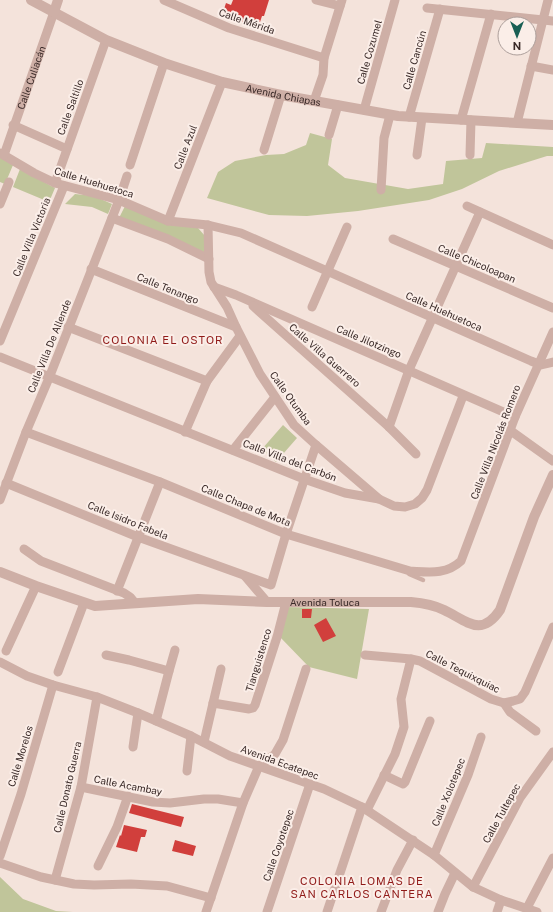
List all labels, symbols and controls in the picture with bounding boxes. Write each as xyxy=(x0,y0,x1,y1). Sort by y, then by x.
street label: Calle Mérida xyxy=(217,6,277,36)
north arrow xyxy=(497,16,537,56)
street label: Calle Cozumel xyxy=(354,18,384,86)
street label: Calle Cancún xyxy=(400,29,428,91)
text: N xyxy=(513,40,521,52)
street label: Calle Culiacán xyxy=(14,44,48,111)
street label: Calle Saltillo xyxy=(54,77,86,137)
street label: Avenida Chiapas xyxy=(244,81,322,108)
street label: Calle Azul xyxy=(171,123,199,171)
street label: Calle Huehuetoca xyxy=(53,164,135,200)
street label: Calle Villa Victoria xyxy=(10,196,52,278)
street label: Calle Chicoloapan xyxy=(436,241,518,285)
street label: Calle Tenango xyxy=(135,270,201,306)
street label: Calle Huehuetoca xyxy=(404,289,484,333)
street label: Calle Villa De Allende xyxy=(25,297,73,394)
street label: Calle Villa Guerrero xyxy=(287,321,363,389)
street label: Calle Jilotzingo xyxy=(335,322,404,360)
district label: COLONIA EL OSTOR xyxy=(103,334,223,346)
street label: Calle Otumba xyxy=(268,369,314,427)
street label: Calle Villa Nicolás Romero xyxy=(468,383,523,501)
street label: Calle Villa del Carbón xyxy=(241,437,339,484)
street label: Calle Chapa de Mota xyxy=(199,482,293,528)
street label: Calle Isidro Fabela xyxy=(86,498,170,542)
street label: Avenida Toluca xyxy=(290,596,360,608)
street label: Tianguistenco xyxy=(243,627,273,693)
street label: Calle Tequixquiac xyxy=(424,647,502,695)
street label: Calle Morelos xyxy=(5,724,35,788)
street label: Calle Donato Guerra xyxy=(51,740,83,834)
street label: Avenida Ecatepec xyxy=(239,742,321,782)
street label: Calle Xolotepec xyxy=(429,756,467,828)
street label: Calle Acambay xyxy=(93,773,164,798)
street label: Calle Tultepec xyxy=(480,781,522,845)
street label: Calle Coyotepec xyxy=(260,807,296,883)
district label: COLONIA LOMAS DE SAN CARLOS CANTERA xyxy=(290,875,434,900)

